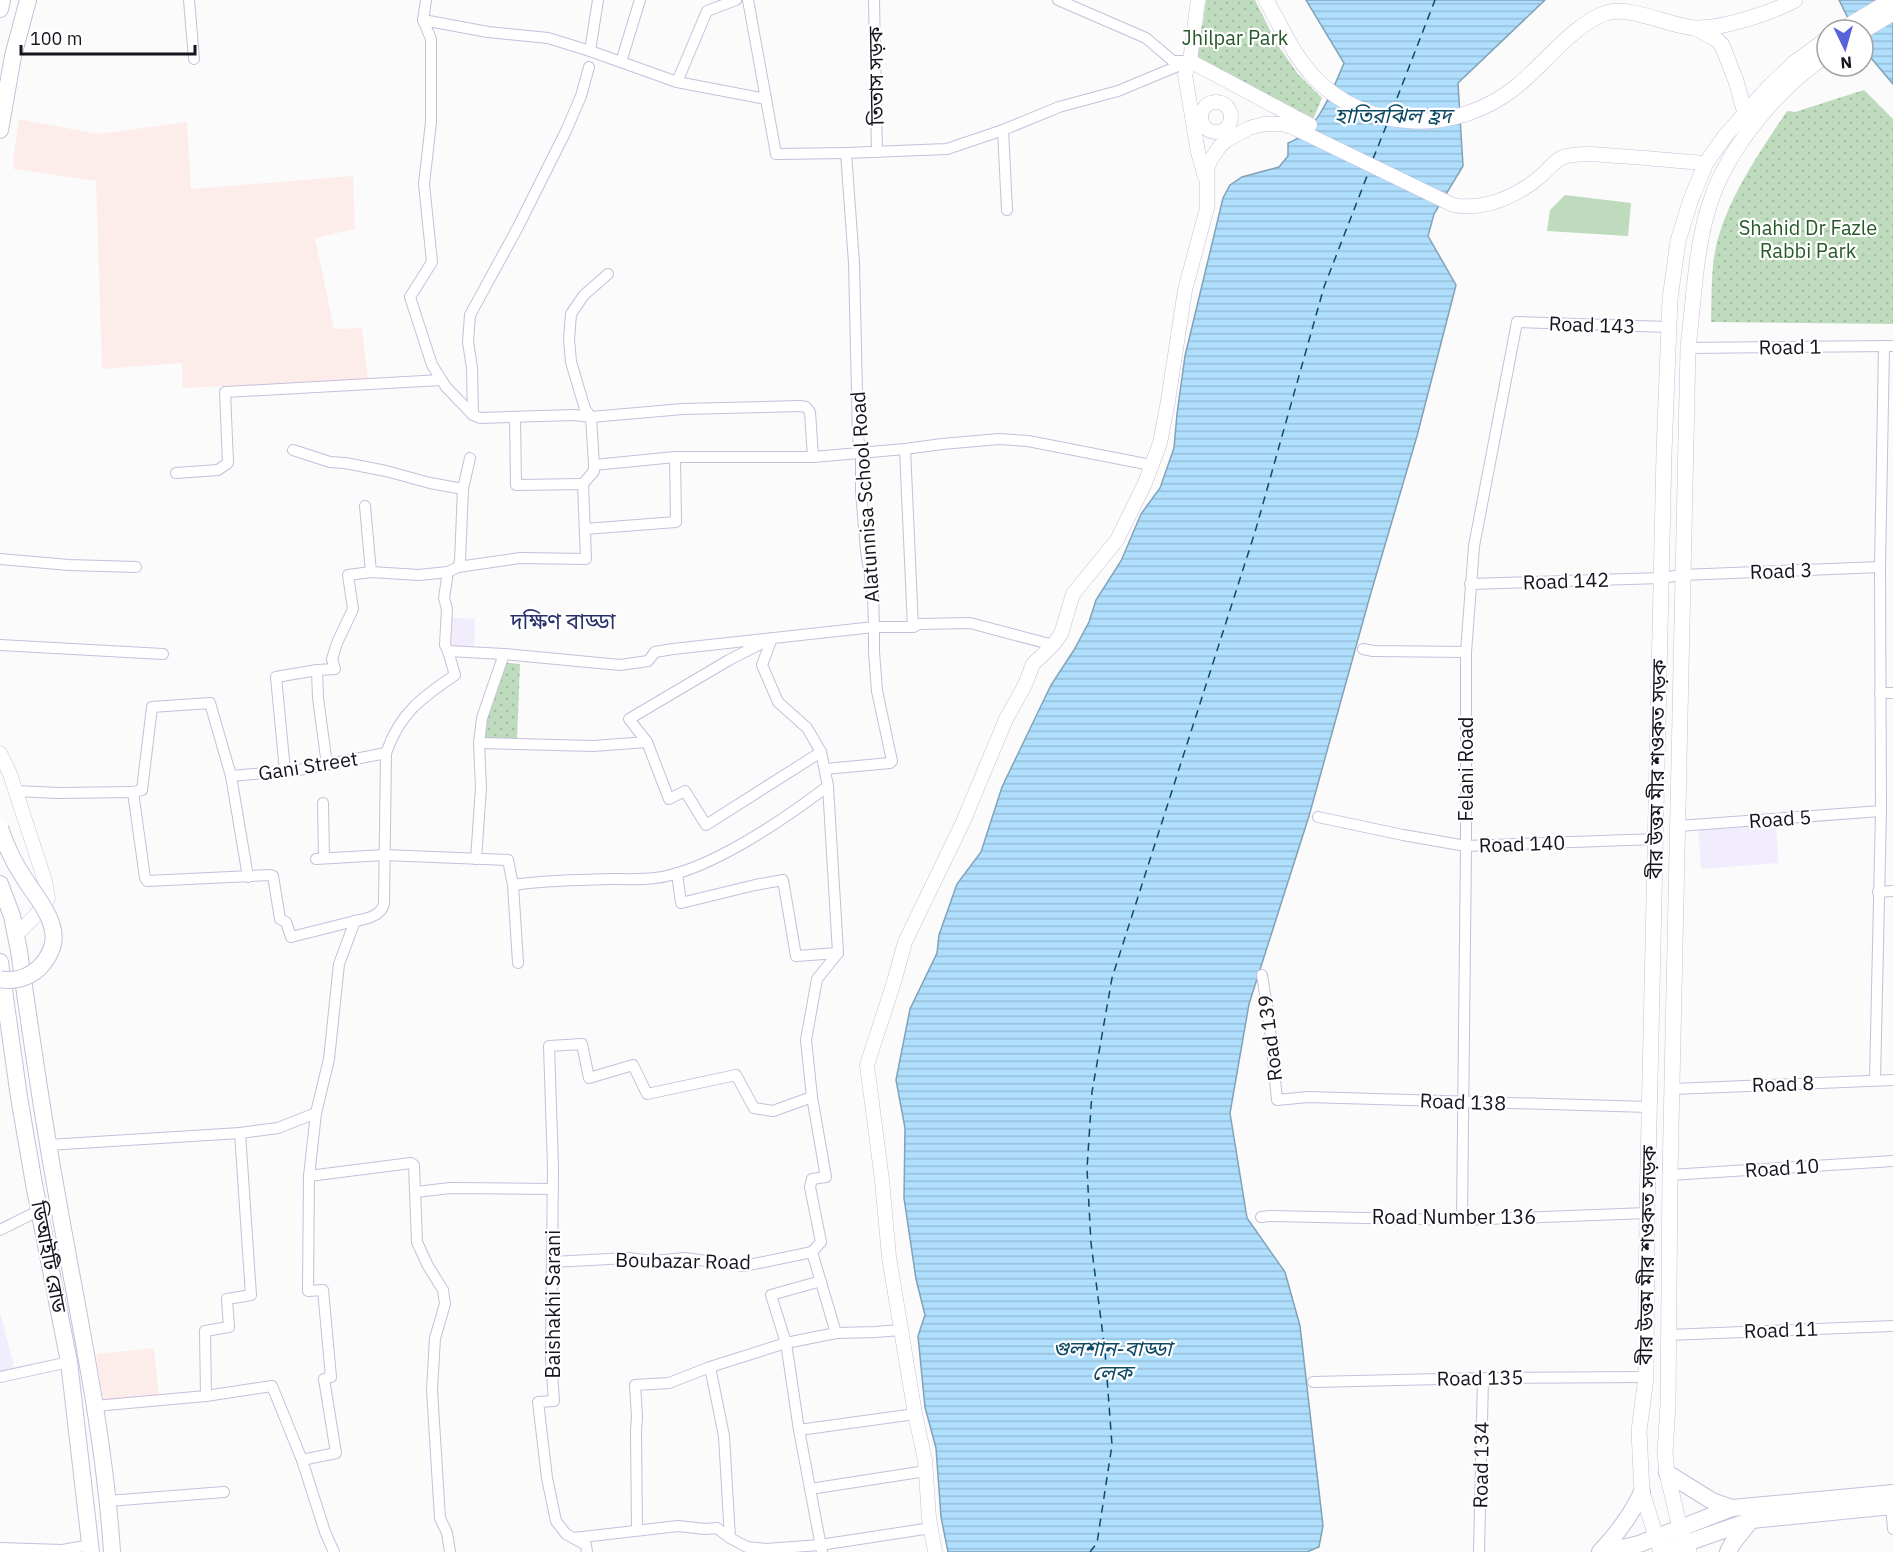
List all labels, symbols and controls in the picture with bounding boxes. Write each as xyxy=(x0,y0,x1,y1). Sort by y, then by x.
scale bar xyxy=(21,18,195,56)
north arrow xyxy=(1815,18,1875,78)
park label: Jhilpar Park xyxy=(1182,24,1289,51)
street label: তিতাস সড়ক xyxy=(861,25,890,127)
text: 100 m xyxy=(30,27,82,50)
text: N xyxy=(1840,52,1853,73)
water label: হাতিরঝিল হ্রদ xyxy=(1335,101,1456,129)
park label: Shahid Dr Fazle Rabbi Park xyxy=(1739,214,1877,264)
street label: Road 143 xyxy=(1548,309,1636,340)
street label: Road 1 xyxy=(1758,332,1822,361)
street label: Alatunnisa School Road xyxy=(844,390,885,604)
street label: Road 3 xyxy=(1749,556,1813,585)
street label: Road 142 xyxy=(1522,565,1610,596)
district label: দক্ষিণ বাড্ডা xyxy=(509,606,617,635)
street label: বীর উত্তম মীর শওকত সড়ক xyxy=(1641,658,1672,880)
street label: Felani Road xyxy=(1452,717,1479,821)
street label: Gani Street xyxy=(256,744,360,787)
street label: Road 5 xyxy=(1748,803,1812,834)
street label: Road 140 xyxy=(1478,828,1566,859)
street label: Road 139 xyxy=(1251,993,1288,1083)
street label: Road 8 xyxy=(1751,1069,1815,1098)
street label: Road 138 xyxy=(1419,1086,1507,1117)
street label: বীর উত্তম মীর শওকত সড়ক xyxy=(1631,1144,1662,1366)
street label: Road 10 xyxy=(1744,1151,1820,1184)
street label: ডিআইটি রোড xyxy=(25,1198,74,1316)
street label: Road Number 136 xyxy=(1372,1203,1536,1230)
street label: Baishakhi Sarani xyxy=(539,1230,566,1378)
street label: Boubazar Road xyxy=(615,1246,751,1275)
street label: Road 11 xyxy=(1743,1315,1819,1344)
water label: গুলশান-বাড্ডা লেক xyxy=(1052,1334,1176,1386)
street label: Road 135 xyxy=(1436,1363,1524,1392)
street label: Road 134 xyxy=(1466,1421,1495,1509)

